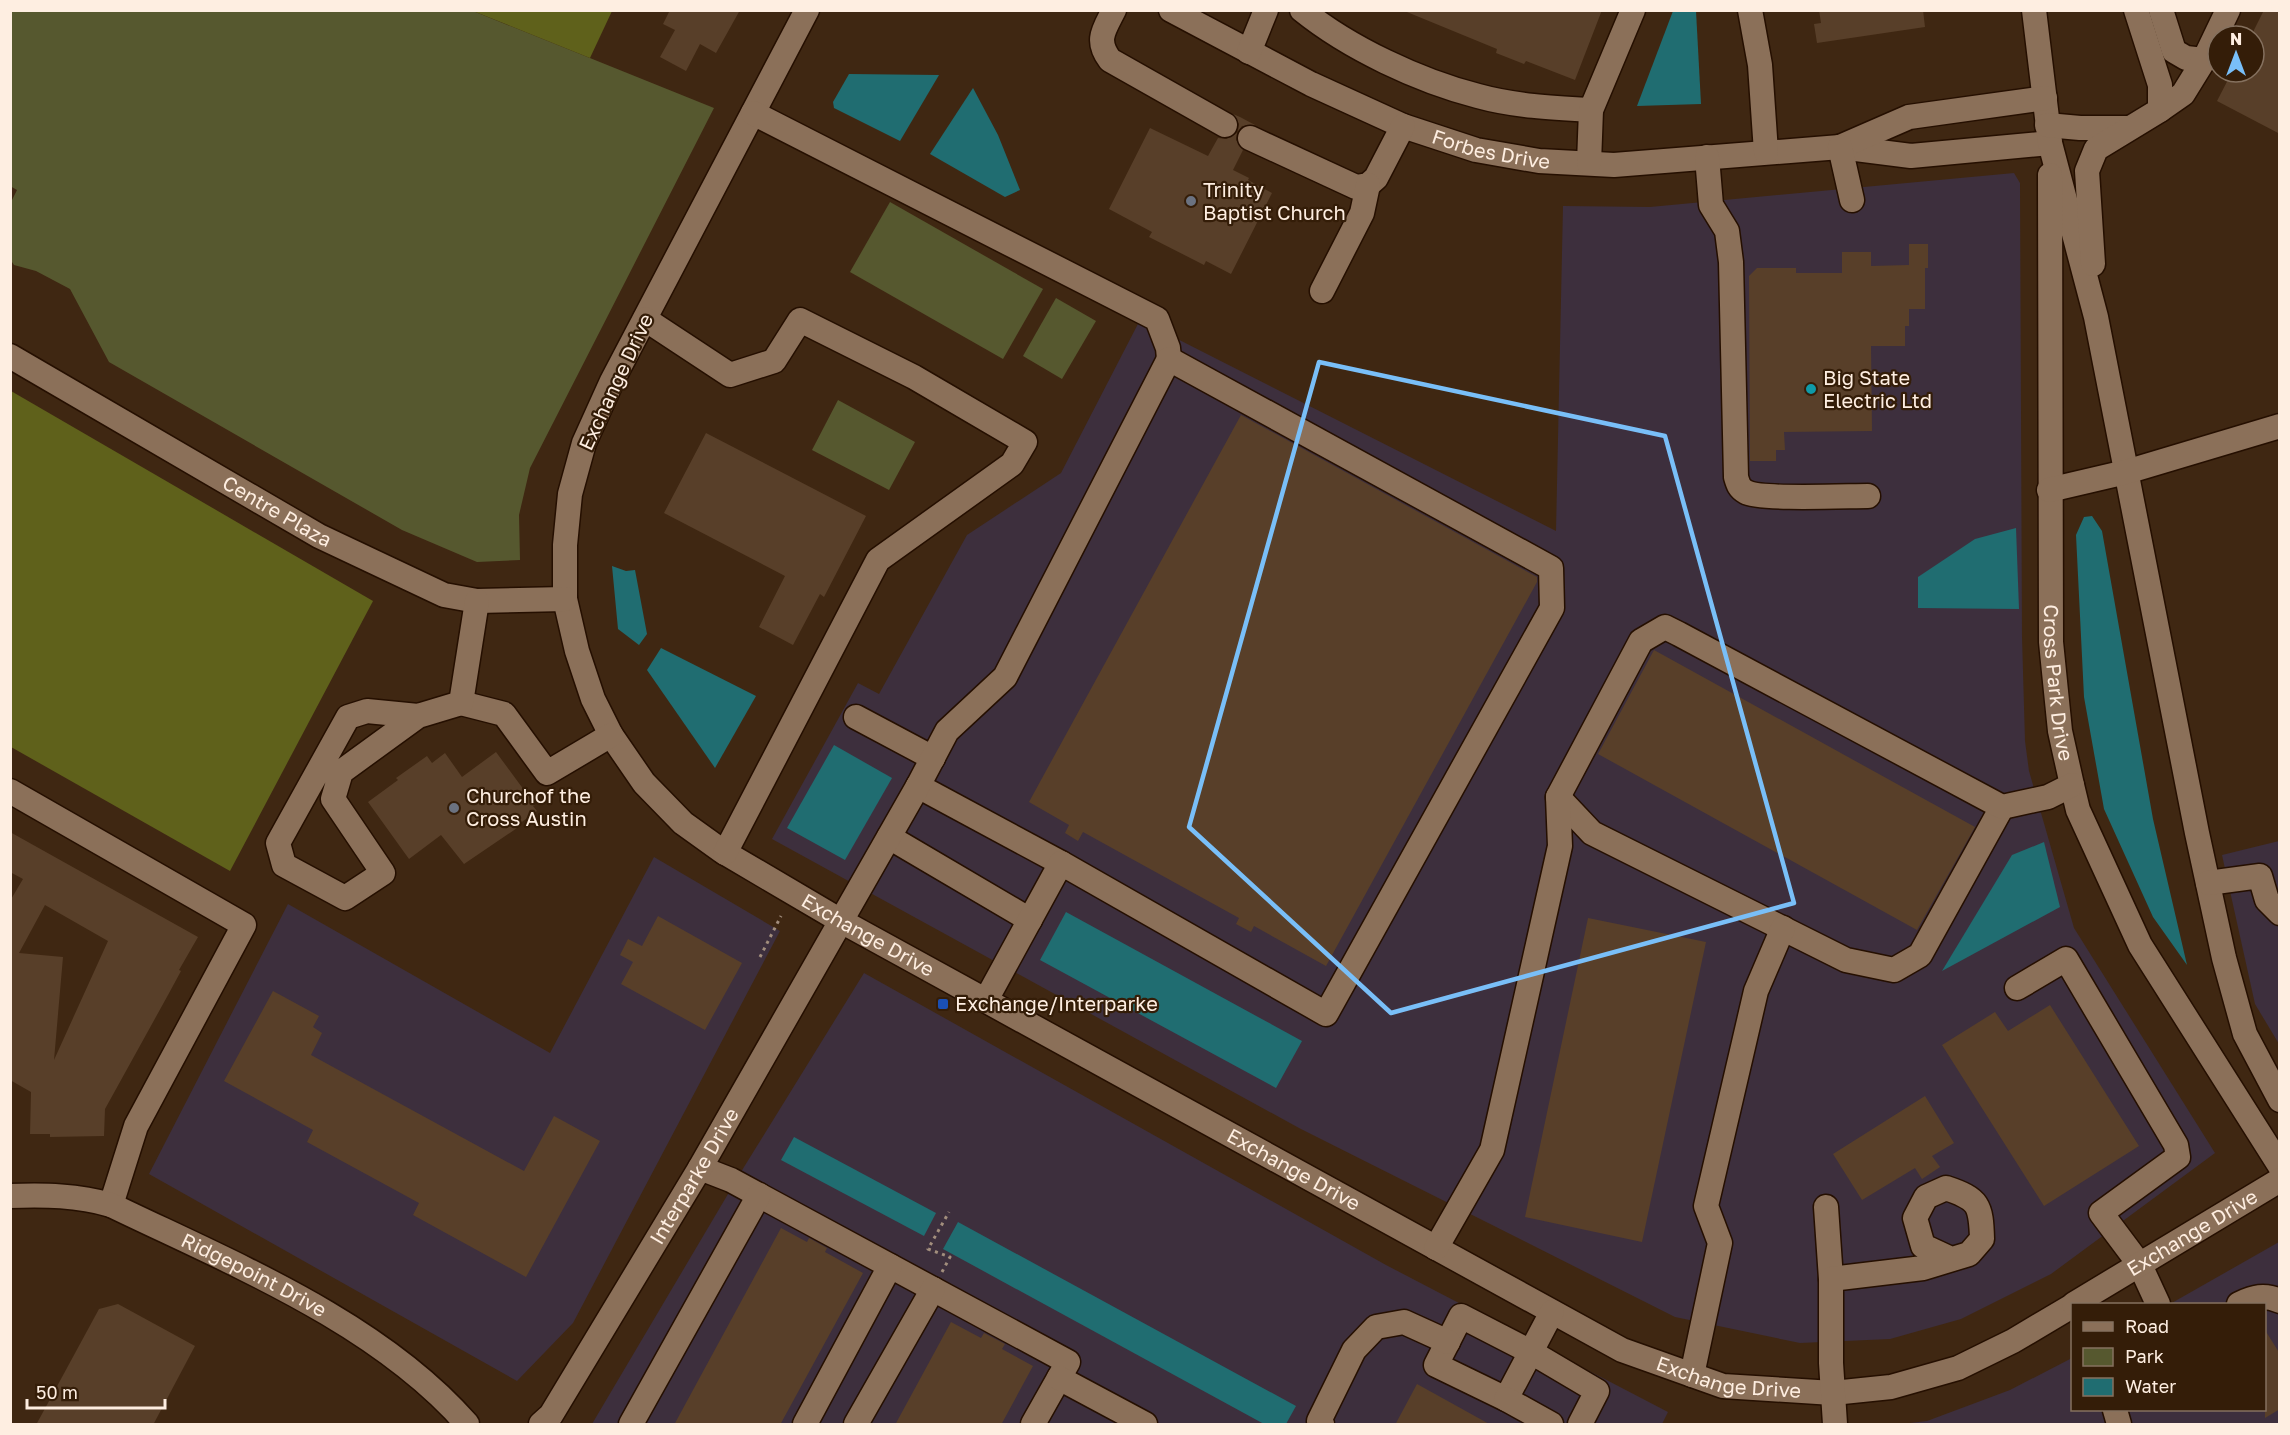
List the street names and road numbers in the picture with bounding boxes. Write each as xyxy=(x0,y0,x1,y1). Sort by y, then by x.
street label: Forbes Drive xyxy=(1429,123,1551,173)
street label: Exchange Drive xyxy=(573,309,657,454)
street label: Centre Plaza xyxy=(219,470,336,551)
street label: Cross Park Drive xyxy=(2040,604,2079,763)
street label: Exchange Drive xyxy=(798,888,939,981)
street label: Interparke Drive xyxy=(644,1103,743,1248)
street label: Exchange Drive xyxy=(1223,1123,1365,1215)
street label: Exchange Drive xyxy=(2122,1183,2261,1280)
street label: Ridgepoint Drive xyxy=(178,1227,331,1321)
street label: Exchange Drive xyxy=(1653,1350,1802,1402)

